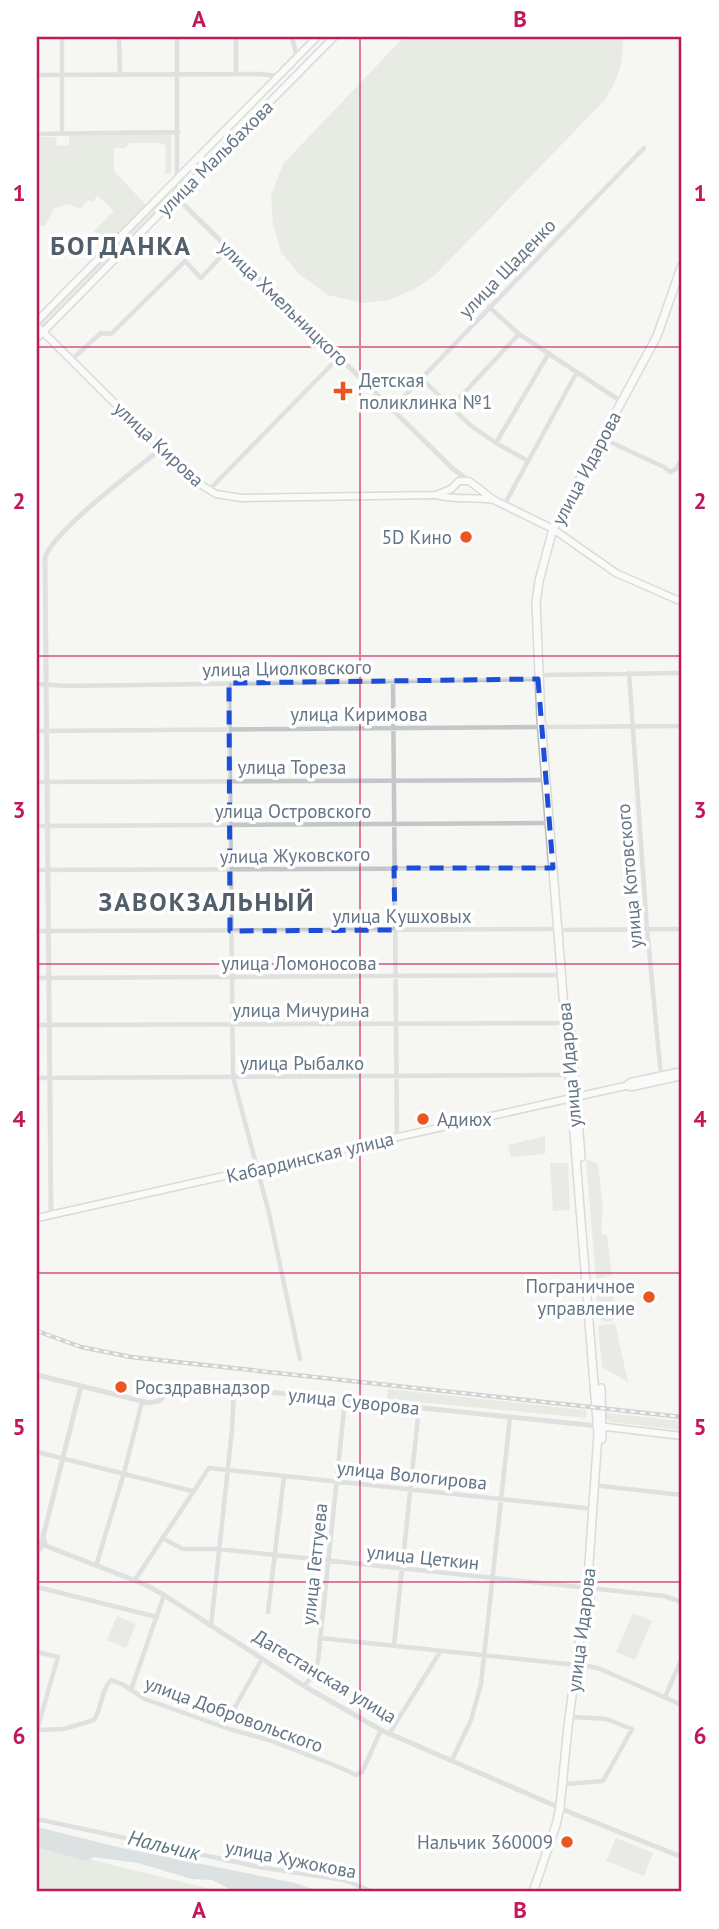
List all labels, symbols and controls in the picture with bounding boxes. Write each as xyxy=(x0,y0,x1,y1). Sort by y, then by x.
text: A xyxy=(192,4,206,33)
text: B xyxy=(513,4,527,33)
street label: улица Мальбахова xyxy=(152,95,278,221)
text: 1 xyxy=(12,178,26,207)
text: 1 xyxy=(693,178,707,207)
street label: улица Щаденко xyxy=(453,213,561,323)
district label: БОГДАНКА xyxy=(50,229,192,262)
street label: улица Хмельницкого xyxy=(214,235,354,371)
place label: Детская поликлинка №1 xyxy=(359,368,492,414)
marker: Детская поликлинка №1 xyxy=(333,381,353,401)
street label: улица Кирова xyxy=(109,396,209,492)
street label: улица Идарова xyxy=(546,407,626,529)
text: 2 xyxy=(12,486,26,515)
text: 2 xyxy=(693,486,707,515)
place label: 5D Кино xyxy=(382,525,452,549)
marker: 5D Кино xyxy=(458,529,474,545)
street label: улица Циолковского xyxy=(202,655,372,681)
street label: улица Киримова xyxy=(290,702,428,726)
street label: улица Тореза xyxy=(238,755,346,779)
text: 3 xyxy=(12,795,26,824)
text: 3 xyxy=(693,795,707,824)
street label: улица Островского xyxy=(215,799,371,823)
street label: улица Котовского xyxy=(611,803,647,949)
street label: улица Жуковского xyxy=(219,842,371,868)
district label: ЗАВОКЗАЛЬНЫЙ xyxy=(98,885,316,918)
street label: улица Кушховых xyxy=(332,904,472,928)
street label: улица Ломоносова xyxy=(221,951,377,975)
street label: улица Мичурина xyxy=(232,998,370,1022)
street label: улица Идарова xyxy=(552,1001,586,1129)
street label: улица Рыбалко xyxy=(240,1051,364,1075)
text: 4 xyxy=(12,1104,26,1133)
text: 4 xyxy=(693,1104,707,1133)
place label: Адиюх xyxy=(437,1107,492,1131)
marker: Адиюх xyxy=(415,1111,431,1127)
street label: Кабардинская улица xyxy=(224,1126,396,1188)
place label: Пограничное управление xyxy=(526,1274,635,1320)
marker: Пограничное управление xyxy=(641,1289,657,1305)
place label: Росздравнадзор xyxy=(135,1375,270,1399)
marker: Росздравнадзор xyxy=(113,1379,129,1395)
street label: улица Суворова xyxy=(287,1382,421,1420)
text: 5 xyxy=(12,1412,26,1441)
text: 5 xyxy=(693,1412,707,1441)
street label: улица Вологирова xyxy=(336,1455,488,1495)
street label: улица Геттуева xyxy=(296,1502,332,1626)
street label: улица Цеткин xyxy=(366,1539,480,1575)
street label: улица Идарова xyxy=(561,1566,601,1694)
street label: Дагестанская улица xyxy=(249,1624,401,1728)
street label: улица Добровольского xyxy=(141,1671,327,1757)
text: 6 xyxy=(12,1721,26,1750)
text: 6 xyxy=(693,1721,707,1750)
water label: Нальчик xyxy=(125,1824,204,1867)
place label: Нальчик 360009 xyxy=(417,1830,553,1854)
marker: Нальчик 360009 xyxy=(559,1834,575,1850)
street label: улица Хужокова xyxy=(223,1835,359,1883)
text: A xyxy=(192,1895,206,1924)
text: B xyxy=(513,1895,527,1924)

